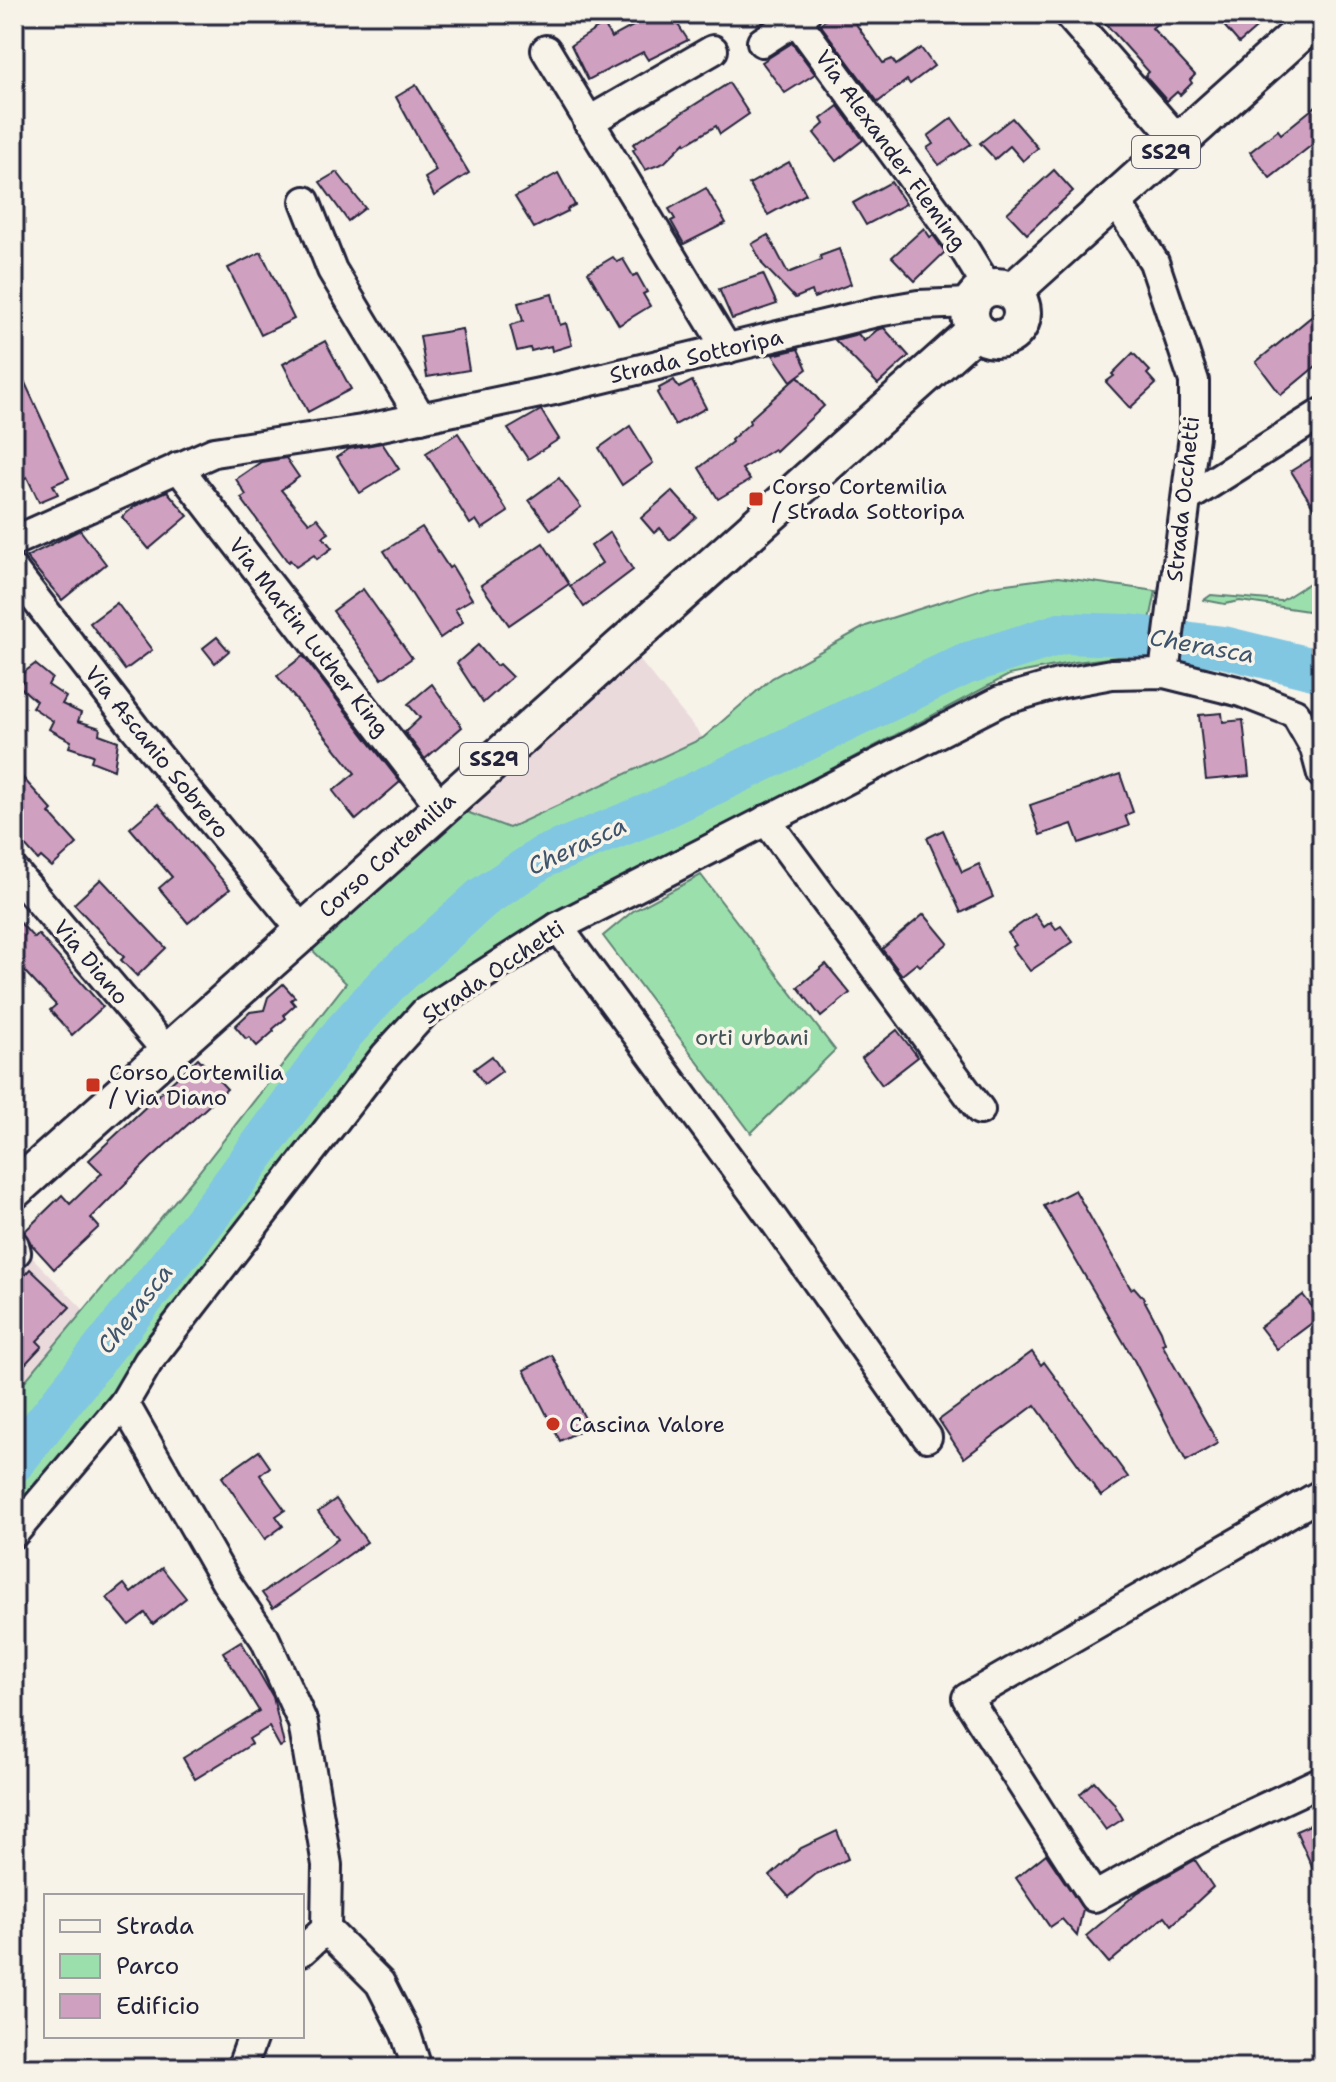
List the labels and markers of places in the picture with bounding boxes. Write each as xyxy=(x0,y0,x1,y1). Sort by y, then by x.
place label: Corso Cortemilia / Strada Sottoripa xyxy=(772,472,965,526)
marker: Corso Cortemilia / Strada Sottoripa xyxy=(747,490,765,508)
place label: Corso Cortemilia / Via Diano xyxy=(109,1058,284,1112)
marker: Corso Cortemilia / Via Diano xyxy=(84,1076,102,1094)
place label: Cascina Valore xyxy=(569,1410,725,1439)
marker: Cascina Valore xyxy=(544,1415,562,1433)

